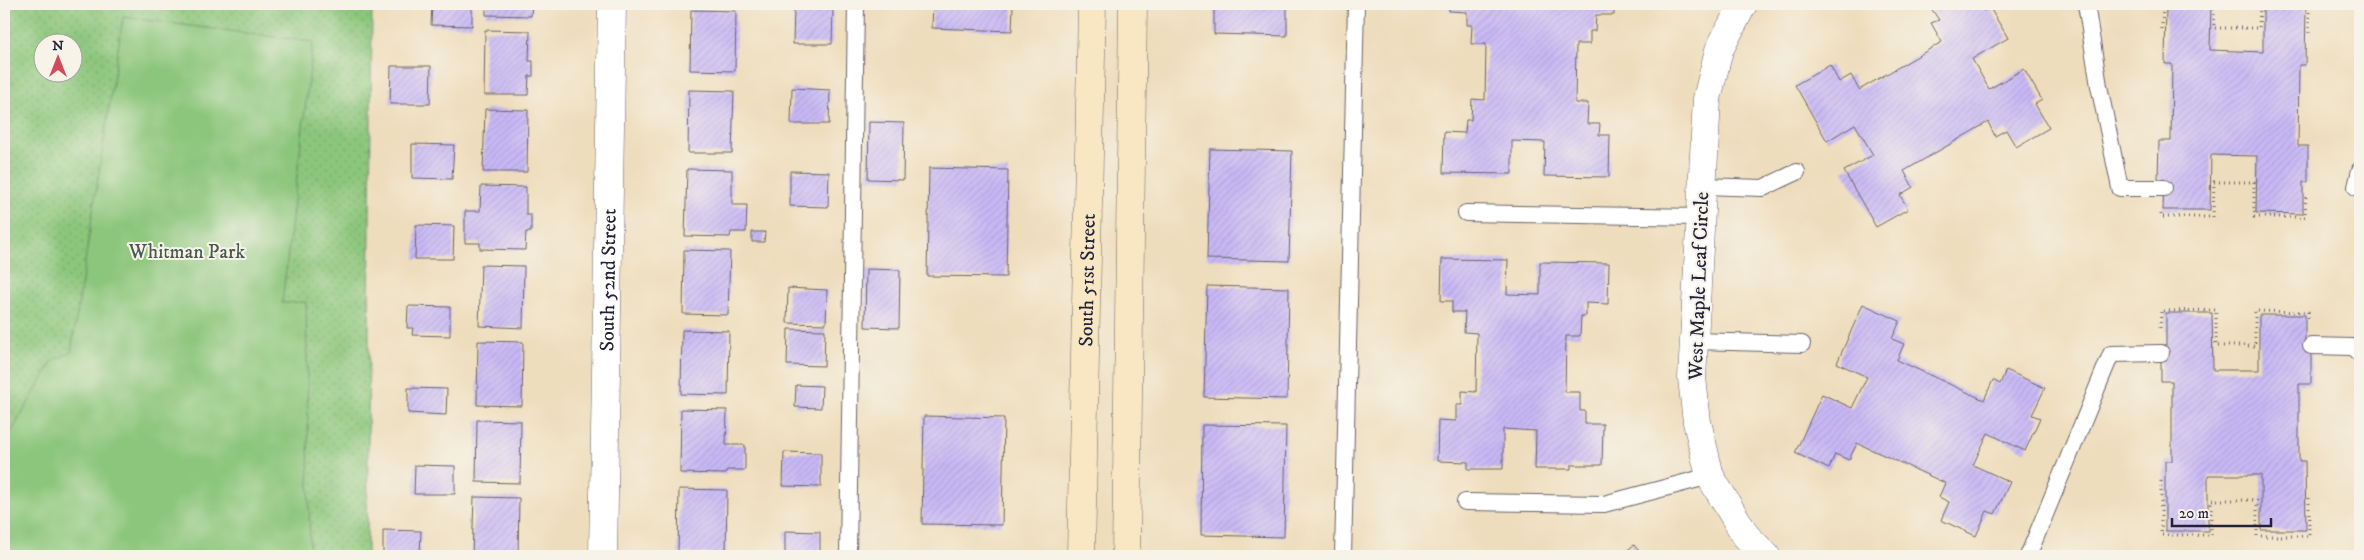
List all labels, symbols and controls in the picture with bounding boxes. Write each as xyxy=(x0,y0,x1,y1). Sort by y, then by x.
north arrow xyxy=(32,32,82,82)
text: N xyxy=(52,37,64,55)
street label: West Maple Leaf Circle xyxy=(1684,191,1715,382)
street label: South 52nd Street xyxy=(595,208,623,352)
street label: South 51st Street xyxy=(1074,213,1102,347)
park label: Whitman Park xyxy=(128,240,245,265)
scale bar xyxy=(2172,495,2270,527)
text: 20 m xyxy=(2179,504,2209,523)

